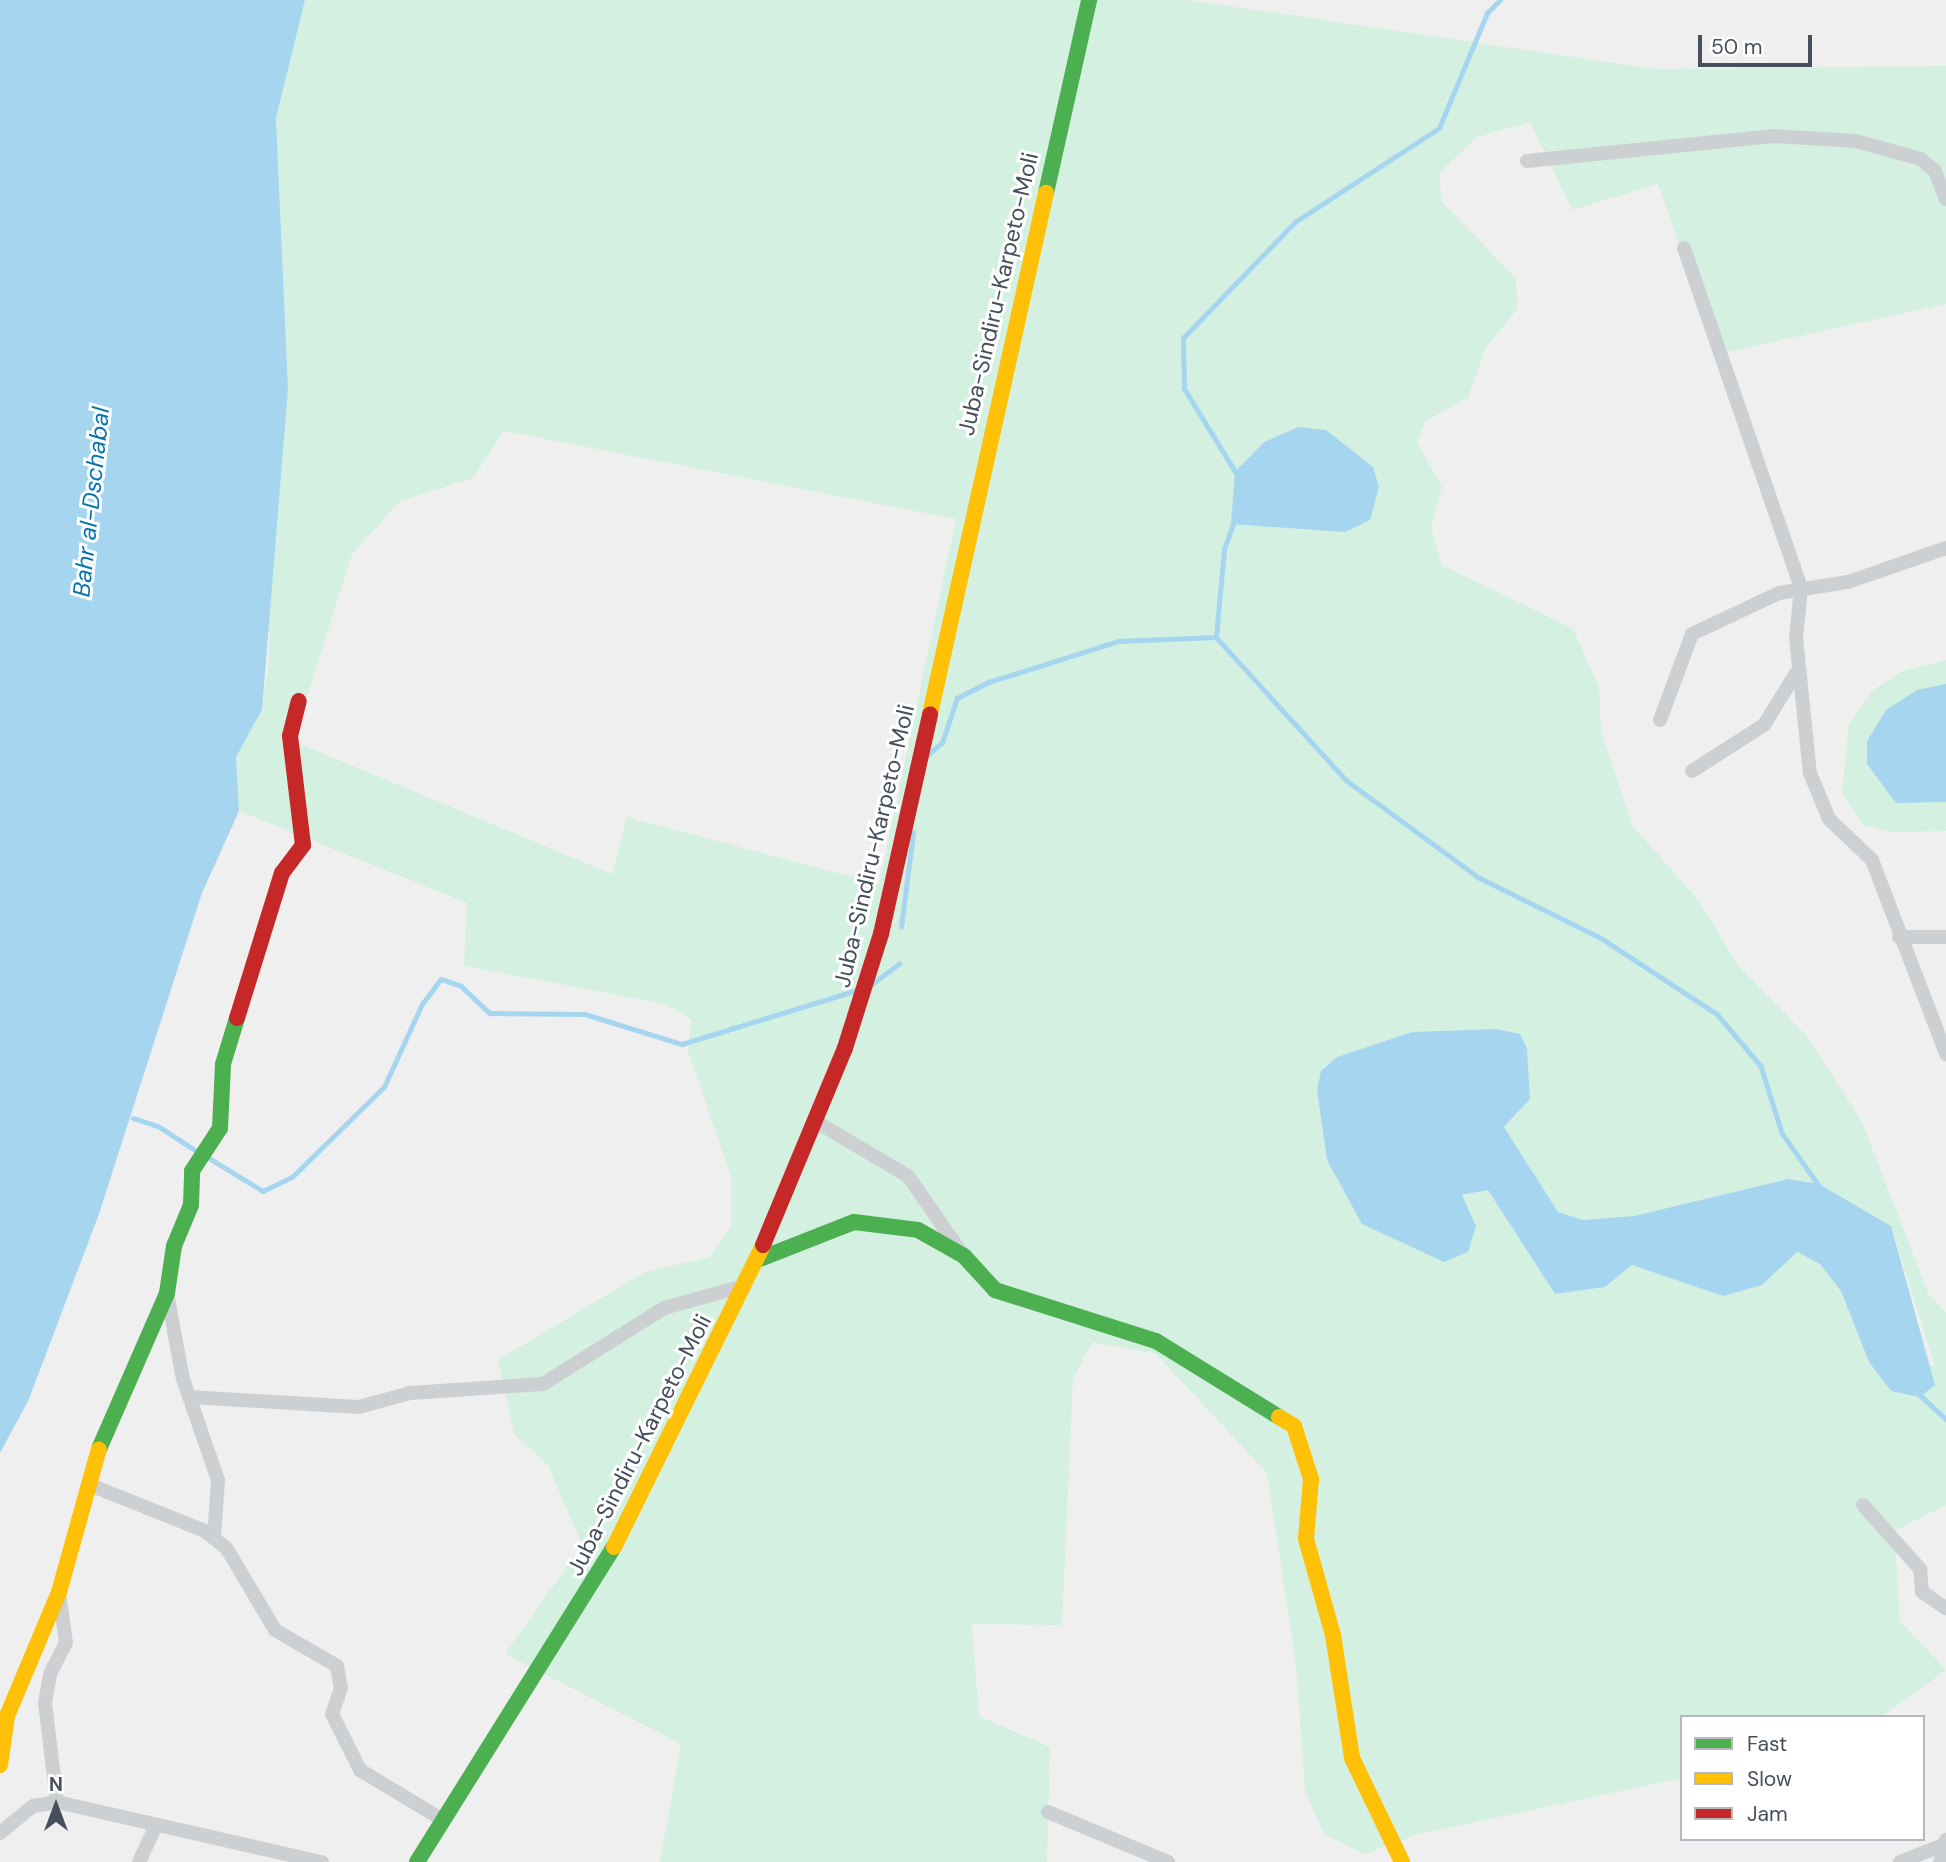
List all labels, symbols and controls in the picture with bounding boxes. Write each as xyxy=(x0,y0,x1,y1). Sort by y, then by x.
scale bar xyxy=(1701,21,1815,65)
text: 50 m xyxy=(1711,33,1762,61)
street label: Juba-Sindiru-Karpeto-Moli xyxy=(952,150,1044,438)
water label: Bahr al-Dschabal xyxy=(67,406,115,598)
street label: Juba-Sindiru-Karpeto-Moli xyxy=(828,702,920,990)
street label: Juba-Sindiru-Karpeto-Moli xyxy=(561,1310,717,1580)
legend xyxy=(1680,1715,1925,1841)
text: Fast xyxy=(1747,1730,1787,1758)
text: Slow xyxy=(1747,1765,1792,1793)
north arrow xyxy=(21,1771,91,1841)
text: N xyxy=(49,1772,63,1797)
text: Jam xyxy=(1747,1800,1788,1828)

